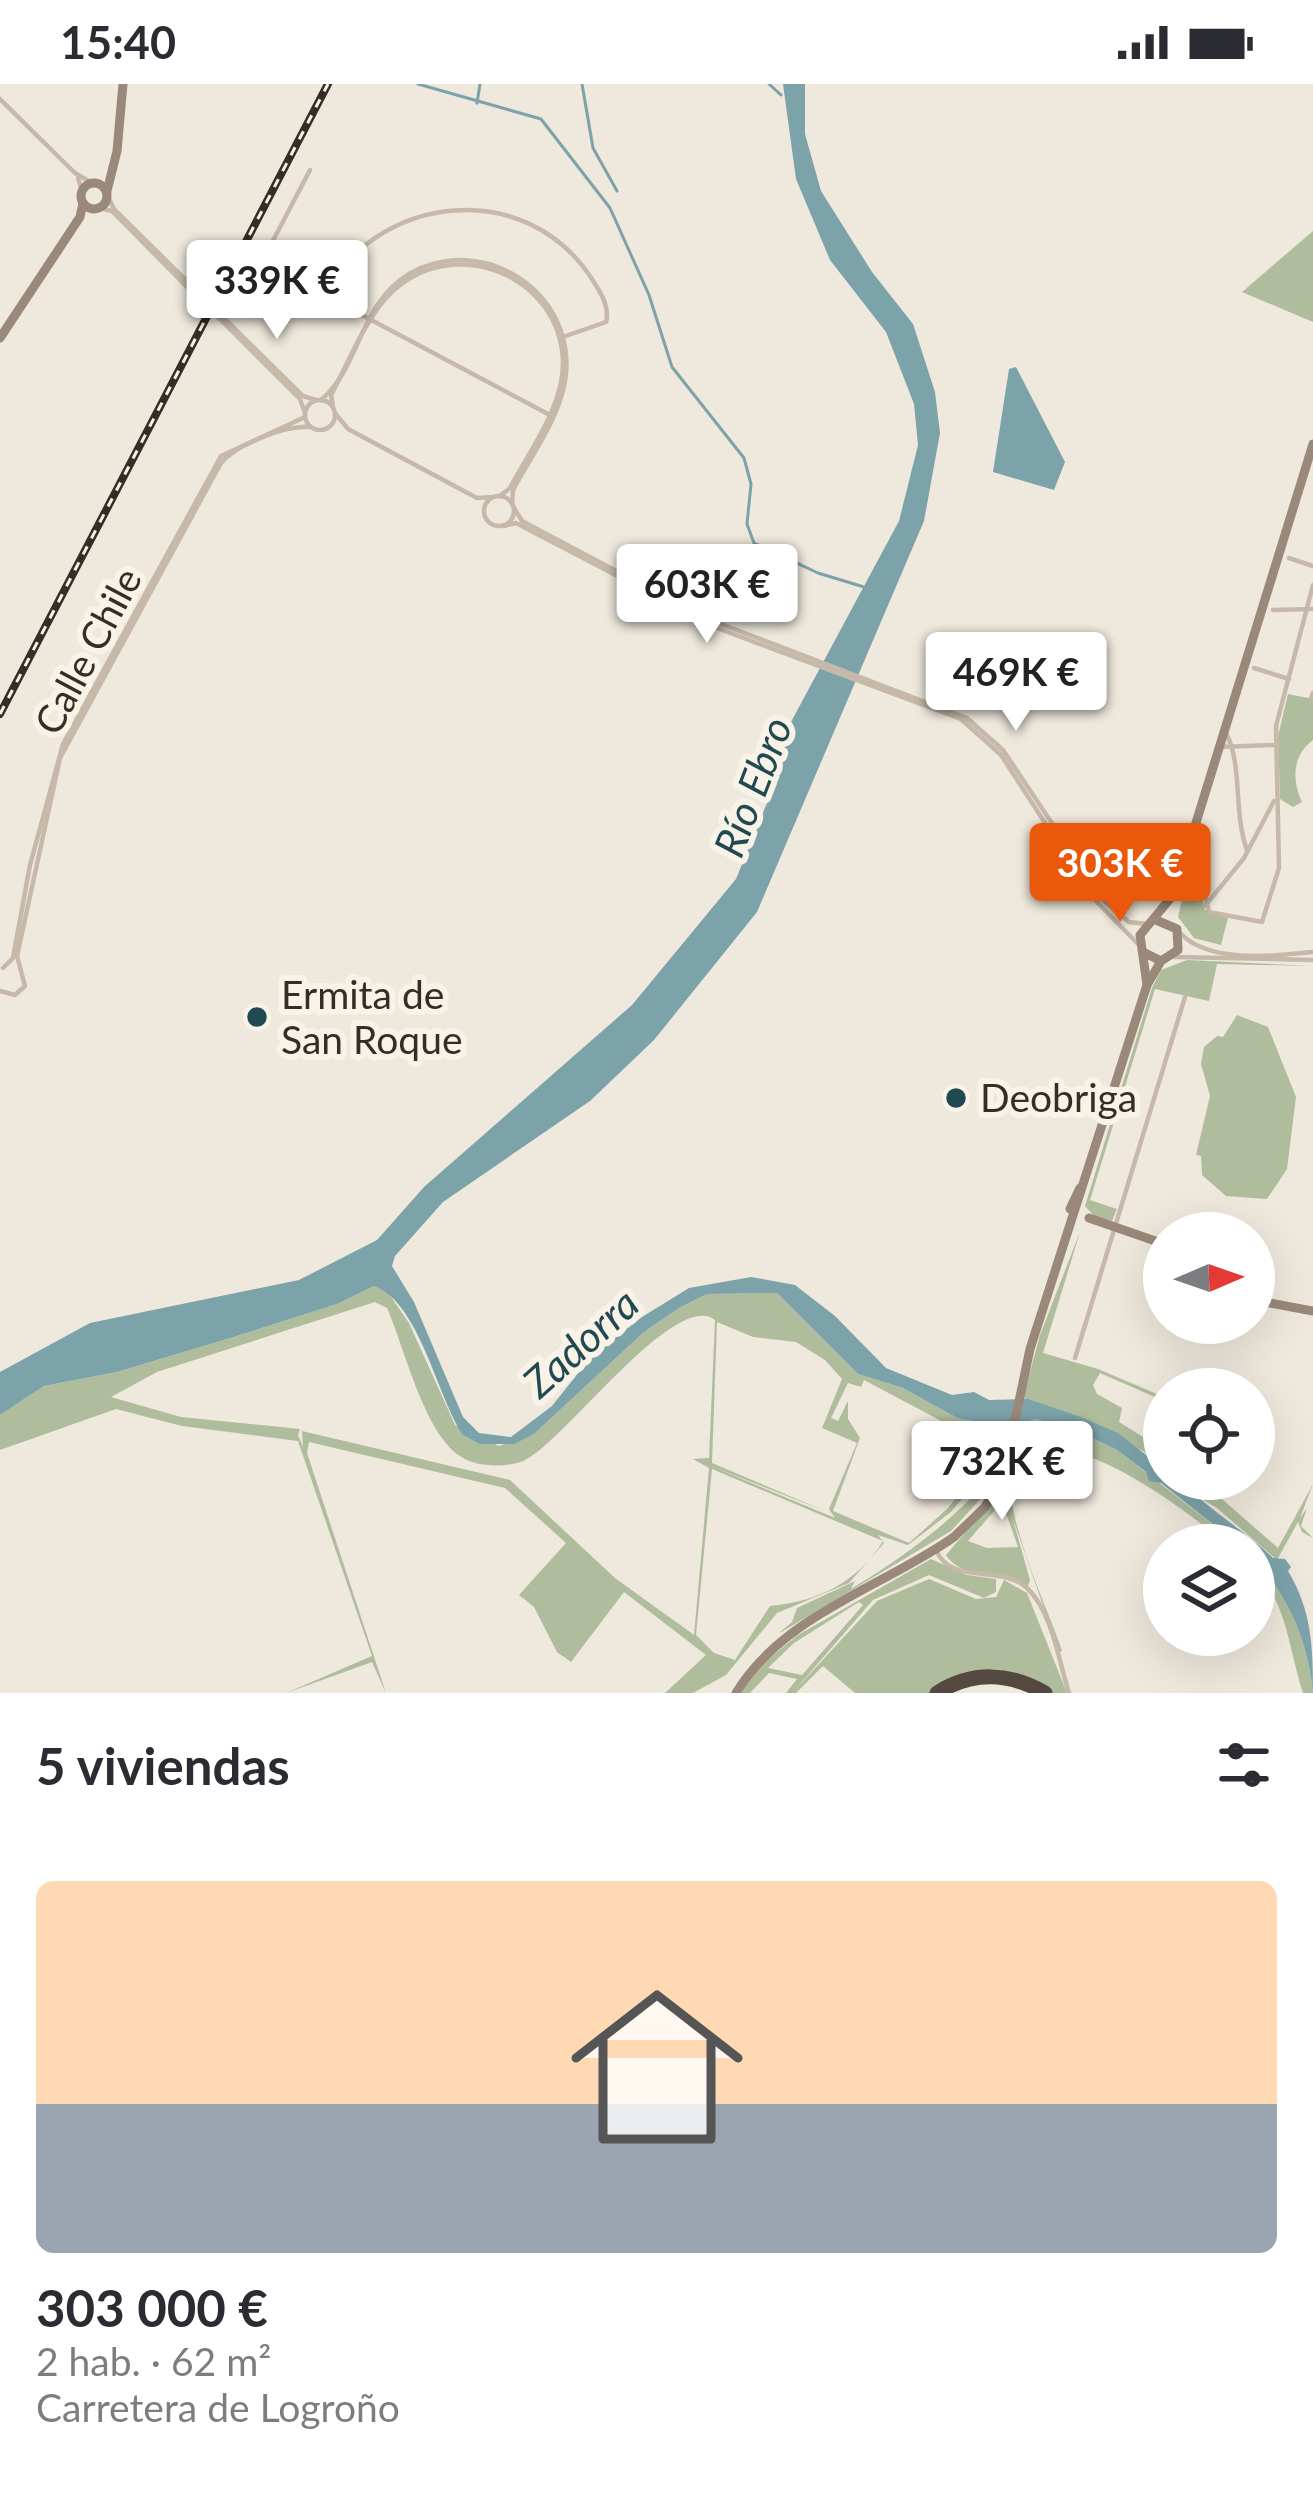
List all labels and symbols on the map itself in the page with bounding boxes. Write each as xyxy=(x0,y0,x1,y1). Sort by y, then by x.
pin: 339K € xyxy=(179,240,375,342)
pin: 603K € xyxy=(609,544,805,646)
street label: Calle Chile xyxy=(24,560,150,741)
pin: 469K € xyxy=(918,632,1114,734)
water label: Río Ebro xyxy=(703,710,801,864)
pin: 303K € xyxy=(1022,823,1218,925)
place label: Ermita de San Roque xyxy=(281,971,462,1062)
marker: Ermita de San Roque xyxy=(244,1004,270,1030)
place label: Deobriga xyxy=(980,1074,1137,1120)
marker: Deobriga xyxy=(943,1085,969,1111)
north arrow xyxy=(1143,1212,1275,1344)
water label: Zadorra xyxy=(512,1278,648,1407)
pin: 732K € xyxy=(904,1421,1100,1523)

